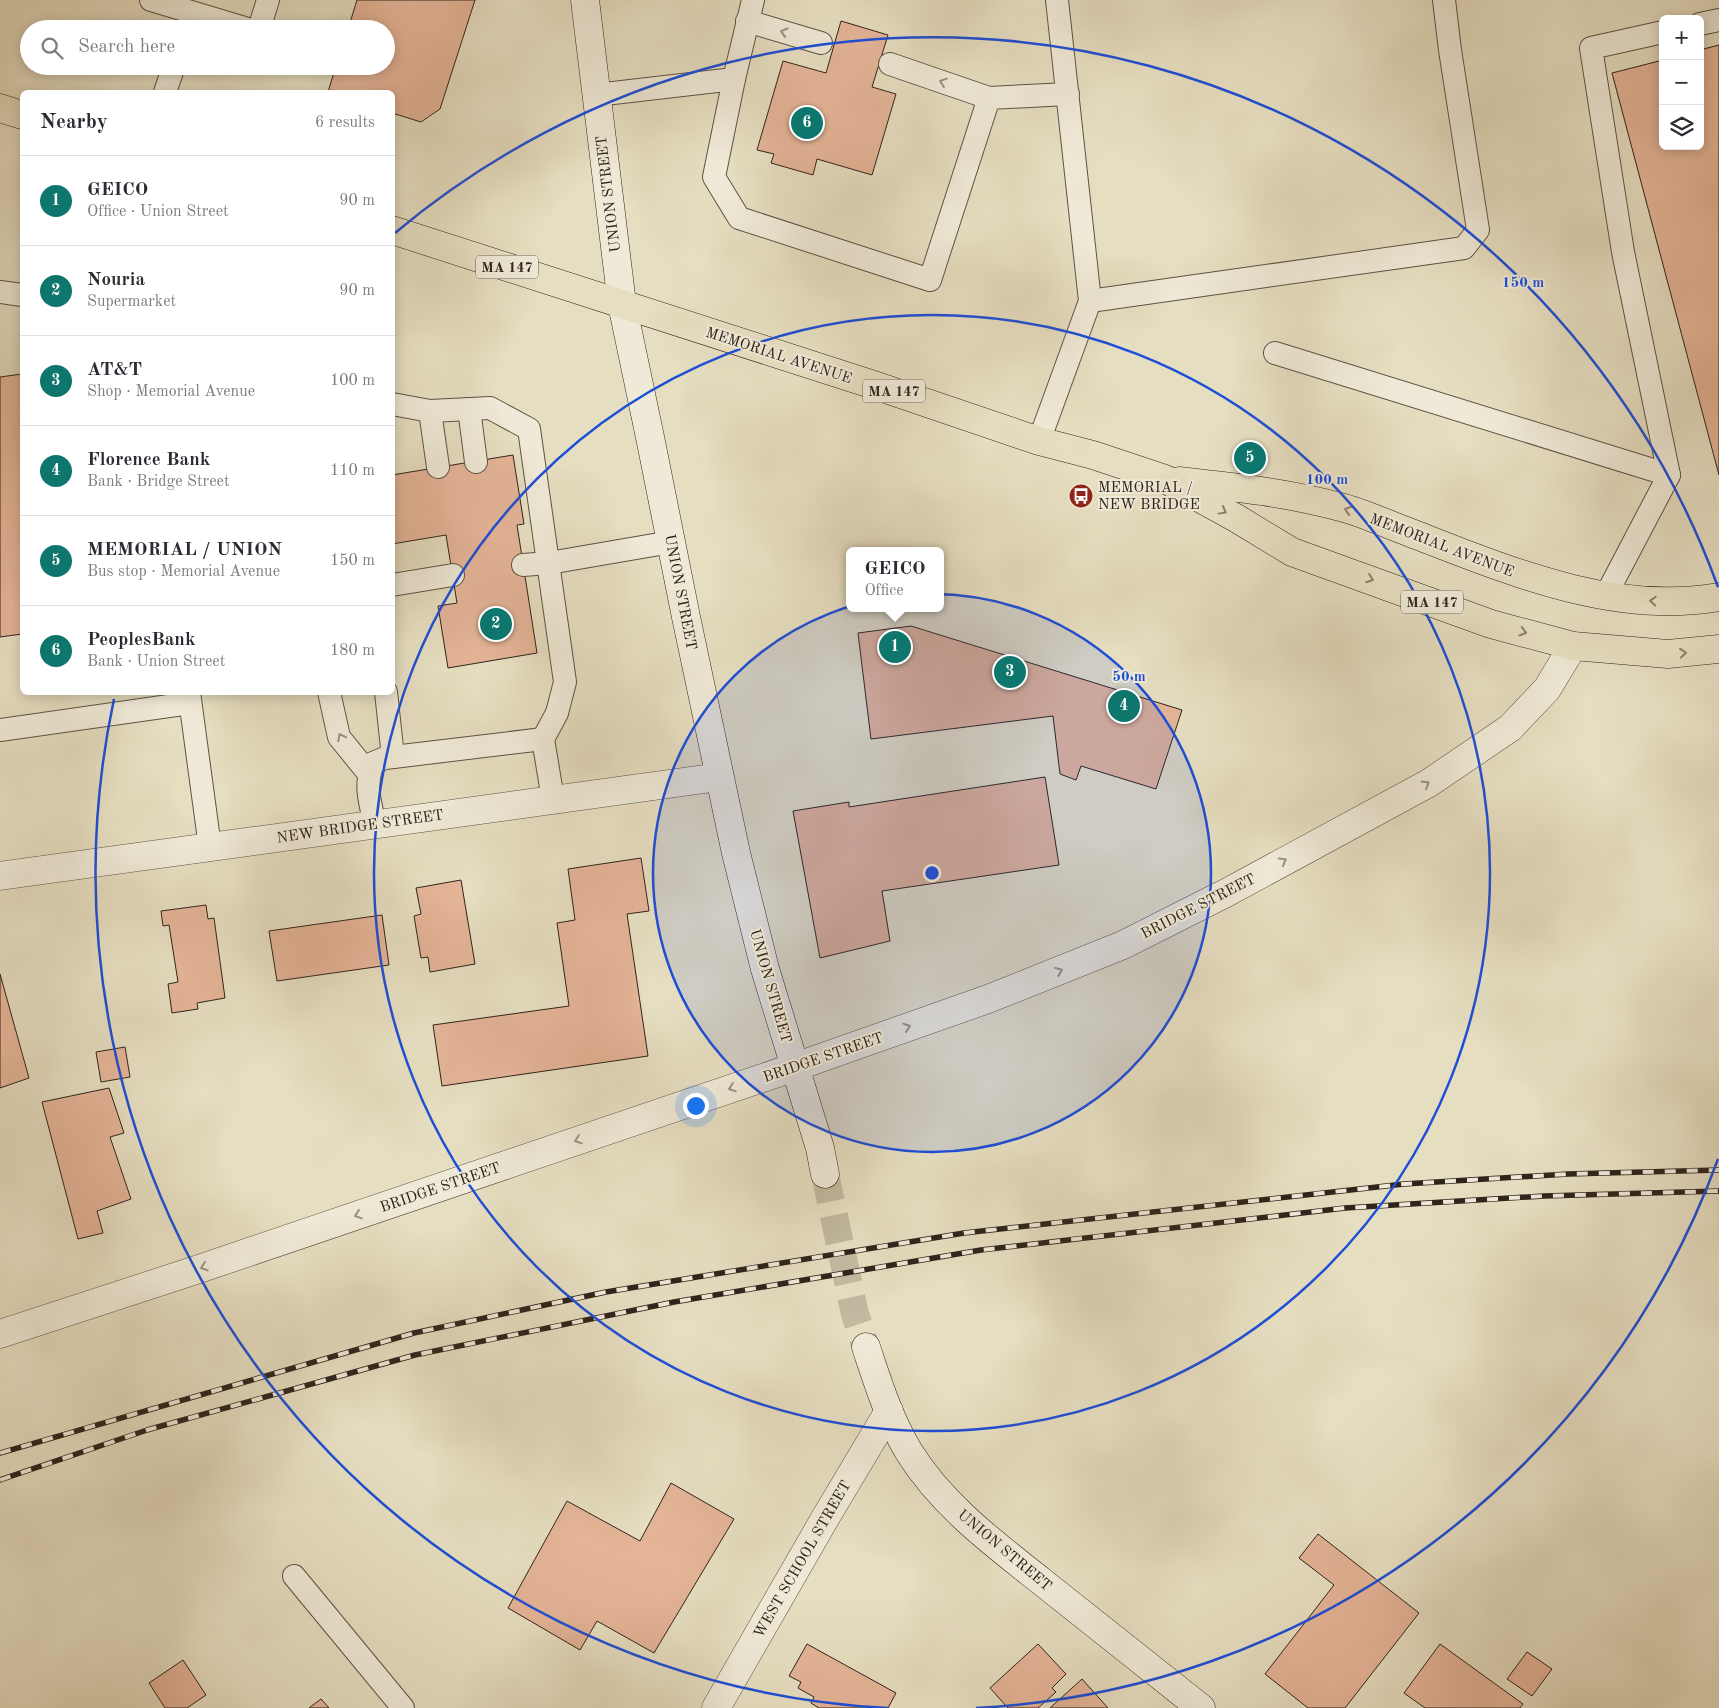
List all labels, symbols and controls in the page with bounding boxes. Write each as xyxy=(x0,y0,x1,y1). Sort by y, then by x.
map controls xyxy=(1659,15,1704,150)
button: + xyxy=(1659,15,1704,60)
search box xyxy=(20,20,395,75)
one-way arrow xyxy=(780,27,789,37)
icon: search xyxy=(38,34,66,62)
text: Search here xyxy=(78,38,175,57)
button: − xyxy=(1659,60,1704,105)
one-way arrow xyxy=(939,78,947,88)
pin: 6 xyxy=(791,104,823,142)
button: layers xyxy=(1659,105,1704,150)
text: Nearby xyxy=(40,112,108,133)
text: 6 results xyxy=(315,115,375,131)
street label: UNION STREET xyxy=(595,135,624,253)
text: GEICO xyxy=(87,181,148,200)
text: 1 xyxy=(51,193,61,209)
text: 90 m xyxy=(339,193,375,209)
text: Office · Union Street xyxy=(87,204,229,220)
road number: MA 147 xyxy=(476,256,538,278)
text: Nouria xyxy=(87,271,145,290)
text: 150 m xyxy=(1502,276,1544,291)
text: 2 xyxy=(51,283,61,299)
text: 90 m xyxy=(339,283,375,299)
text: Supermarket xyxy=(87,294,176,310)
street label: MEMORIAL AVENUE xyxy=(704,326,854,387)
text: AT&T xyxy=(87,361,142,380)
text: 3 xyxy=(51,373,61,389)
text: 100 m xyxy=(330,373,375,389)
road number: MA 147 xyxy=(863,380,925,402)
text: Shop · Memorial Avenue xyxy=(87,384,255,400)
pin: 5 xyxy=(1234,439,1266,477)
text: Florence Bank xyxy=(87,451,210,470)
text: 4 xyxy=(51,463,61,479)
text: 110 m xyxy=(330,463,375,479)
text: 100 m xyxy=(1306,473,1348,488)
text: Bank · Bridge Street xyxy=(87,474,230,490)
place label: MEMORIAL / NEW BRIDGE xyxy=(1098,481,1200,513)
bus stop icon: MEMORIAL / NEW BRIDGE xyxy=(1068,483,1094,509)
one-way arrow xyxy=(1218,505,1227,515)
one-way arrow xyxy=(1344,505,1353,515)
street label: MEMORIAL AVENUE xyxy=(1367,512,1516,581)
street label: UNION STREET xyxy=(661,533,698,651)
text: MEMORIAL / UNION xyxy=(87,541,282,560)
popup xyxy=(846,547,944,612)
text: 5 xyxy=(51,553,61,569)
text: 150 m xyxy=(330,553,375,569)
text: GEICO xyxy=(864,560,926,579)
text: Bus stop · Memorial Avenue xyxy=(87,564,280,580)
one-way arrow xyxy=(1365,574,1373,584)
text: Office xyxy=(864,583,904,599)
road number: MA 147 xyxy=(1401,590,1463,614)
one-way arrow xyxy=(1649,596,1657,607)
pin: 2 xyxy=(480,605,512,643)
one-way arrow xyxy=(1519,627,1527,637)
pin: 1 xyxy=(879,628,911,666)
text: PeoplesBank xyxy=(87,631,196,650)
text: 6 xyxy=(51,643,61,659)
text: 180 m xyxy=(330,643,375,659)
one-way arrow xyxy=(1680,647,1688,658)
pin: 3 xyxy=(994,653,1026,691)
text: Bank · Union Street xyxy=(87,654,225,670)
text: 50 m xyxy=(1112,670,1146,685)
pin: 4 xyxy=(1108,687,1140,725)
one-way arrow xyxy=(337,734,347,743)
one-way arrow xyxy=(1421,780,1430,790)
street label: NEW BRIDGE STREET xyxy=(276,808,445,847)
one-way arrow xyxy=(1278,857,1287,867)
centre of rings xyxy=(923,864,941,882)
street label: BRIDGE STREET xyxy=(1139,872,1258,943)
street label: UNION STREET xyxy=(746,928,793,1045)
one-way arrow xyxy=(1054,967,1063,977)
one-way arrow xyxy=(902,1023,910,1033)
street label: BRIDGE STREET xyxy=(761,1031,886,1086)
one-way arrow xyxy=(728,1082,737,1092)
your location xyxy=(683,1093,709,1119)
one-way arrow xyxy=(574,1134,583,1144)
street label: BRIDGE STREET xyxy=(378,1161,503,1216)
one-way arrow xyxy=(354,1209,363,1219)
one-way arrow xyxy=(200,1262,209,1272)
street label: WEST SCHOOL STREET xyxy=(752,1478,855,1641)
street label: UNION STREET xyxy=(954,1508,1054,1595)

